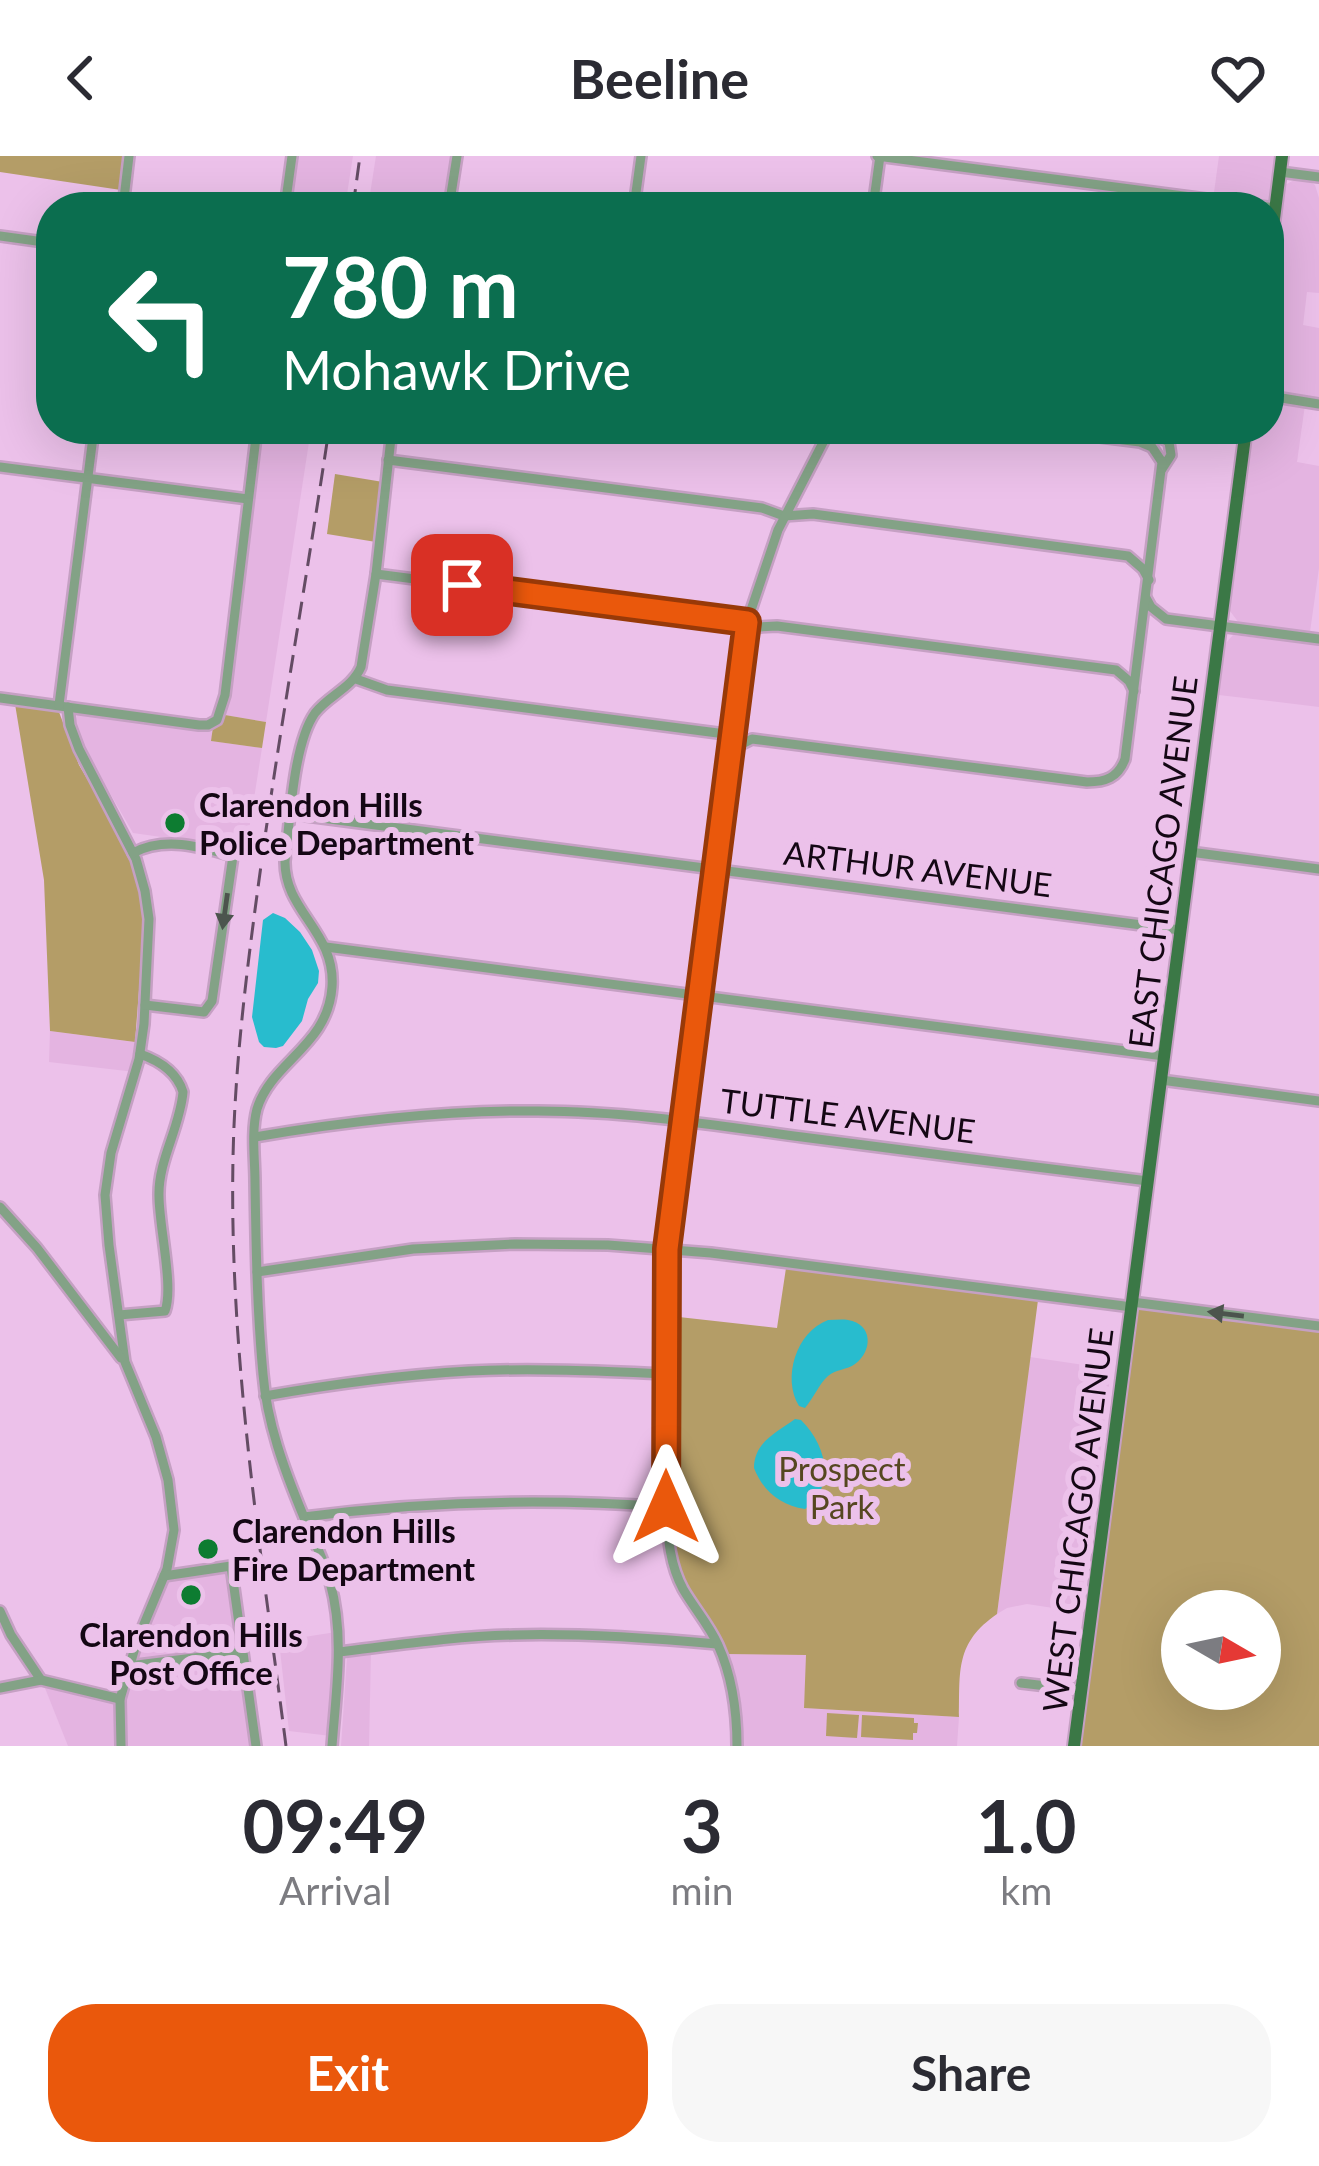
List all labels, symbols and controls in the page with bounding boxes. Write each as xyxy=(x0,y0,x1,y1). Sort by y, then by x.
icon: back xyxy=(48,45,114,111)
icon: heart xyxy=(1205,45,1271,111)
text: Beeline xyxy=(570,46,749,111)
text: 780 m xyxy=(282,235,519,336)
icon: left xyxy=(84,240,240,396)
text: Mohawk Drive xyxy=(282,337,631,402)
pin xyxy=(411,534,513,636)
icon: arrive xyxy=(429,552,495,618)
street label: EAST CHICAGO AVENUE xyxy=(1119,674,1205,1050)
place label: Clarendon Hills Police Department xyxy=(199,784,475,862)
marker: Clarendon Hills Police Department xyxy=(162,810,188,836)
street label: ARTHUR AVENUE xyxy=(782,832,1054,904)
one-way arrow xyxy=(215,892,234,930)
street label: TUTTLE AVENUE xyxy=(718,1080,978,1150)
one-way arrow xyxy=(1206,1304,1244,1323)
street label: WEST CHICAGO AVENUE xyxy=(1034,1326,1120,1714)
position arrow xyxy=(603,1444,729,1570)
park label: Prospect Park xyxy=(778,1448,906,1526)
place label: Clarendon Hills Fire Department xyxy=(232,1510,476,1588)
marker: Clarendon Hills Fire Department xyxy=(195,1536,221,1562)
marker: Clarendon Hills Post Office xyxy=(178,1582,204,1608)
north arrow xyxy=(1161,1590,1281,1710)
map controls xyxy=(1161,1590,1281,1710)
place label: Clarendon Hills Post Office xyxy=(79,1614,303,1692)
text: 09:49 xyxy=(242,1782,428,1868)
text: 3 xyxy=(681,1782,723,1868)
text: 1.0 xyxy=(976,1782,1077,1868)
text: Arrival xyxy=(279,1867,391,1913)
text: min xyxy=(670,1867,734,1913)
text: km xyxy=(1000,1867,1052,1913)
button: Exit xyxy=(48,2004,648,2142)
button: Share xyxy=(672,2004,1271,2142)

